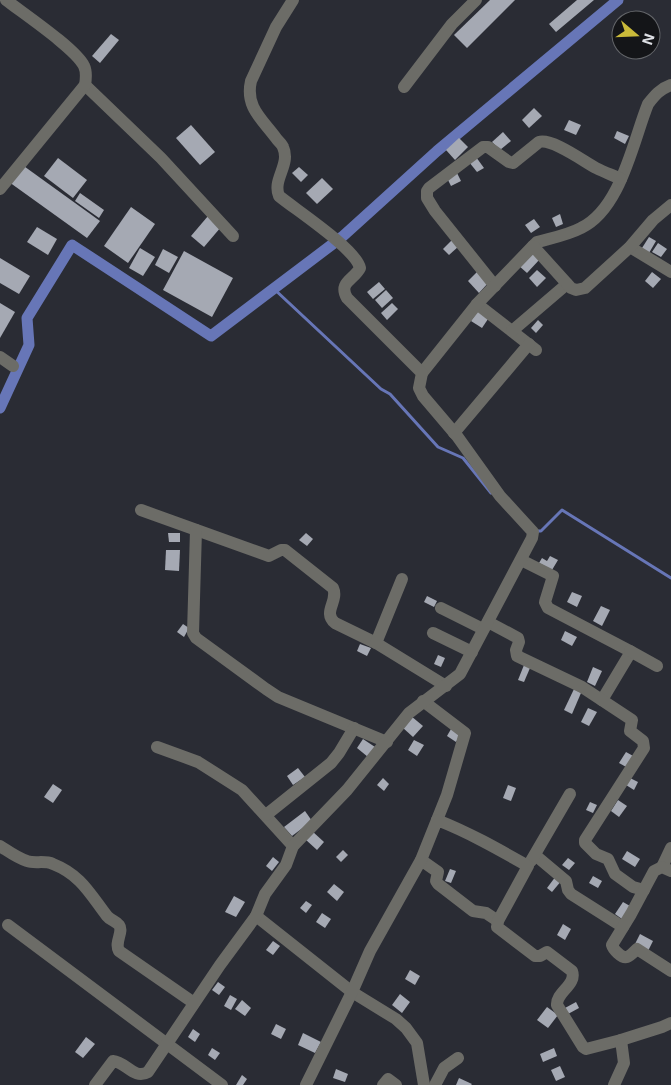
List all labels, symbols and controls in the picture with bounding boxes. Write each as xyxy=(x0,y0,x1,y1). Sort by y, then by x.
north arrow xyxy=(611,10,661,60)
text: N xyxy=(639,32,659,47)

